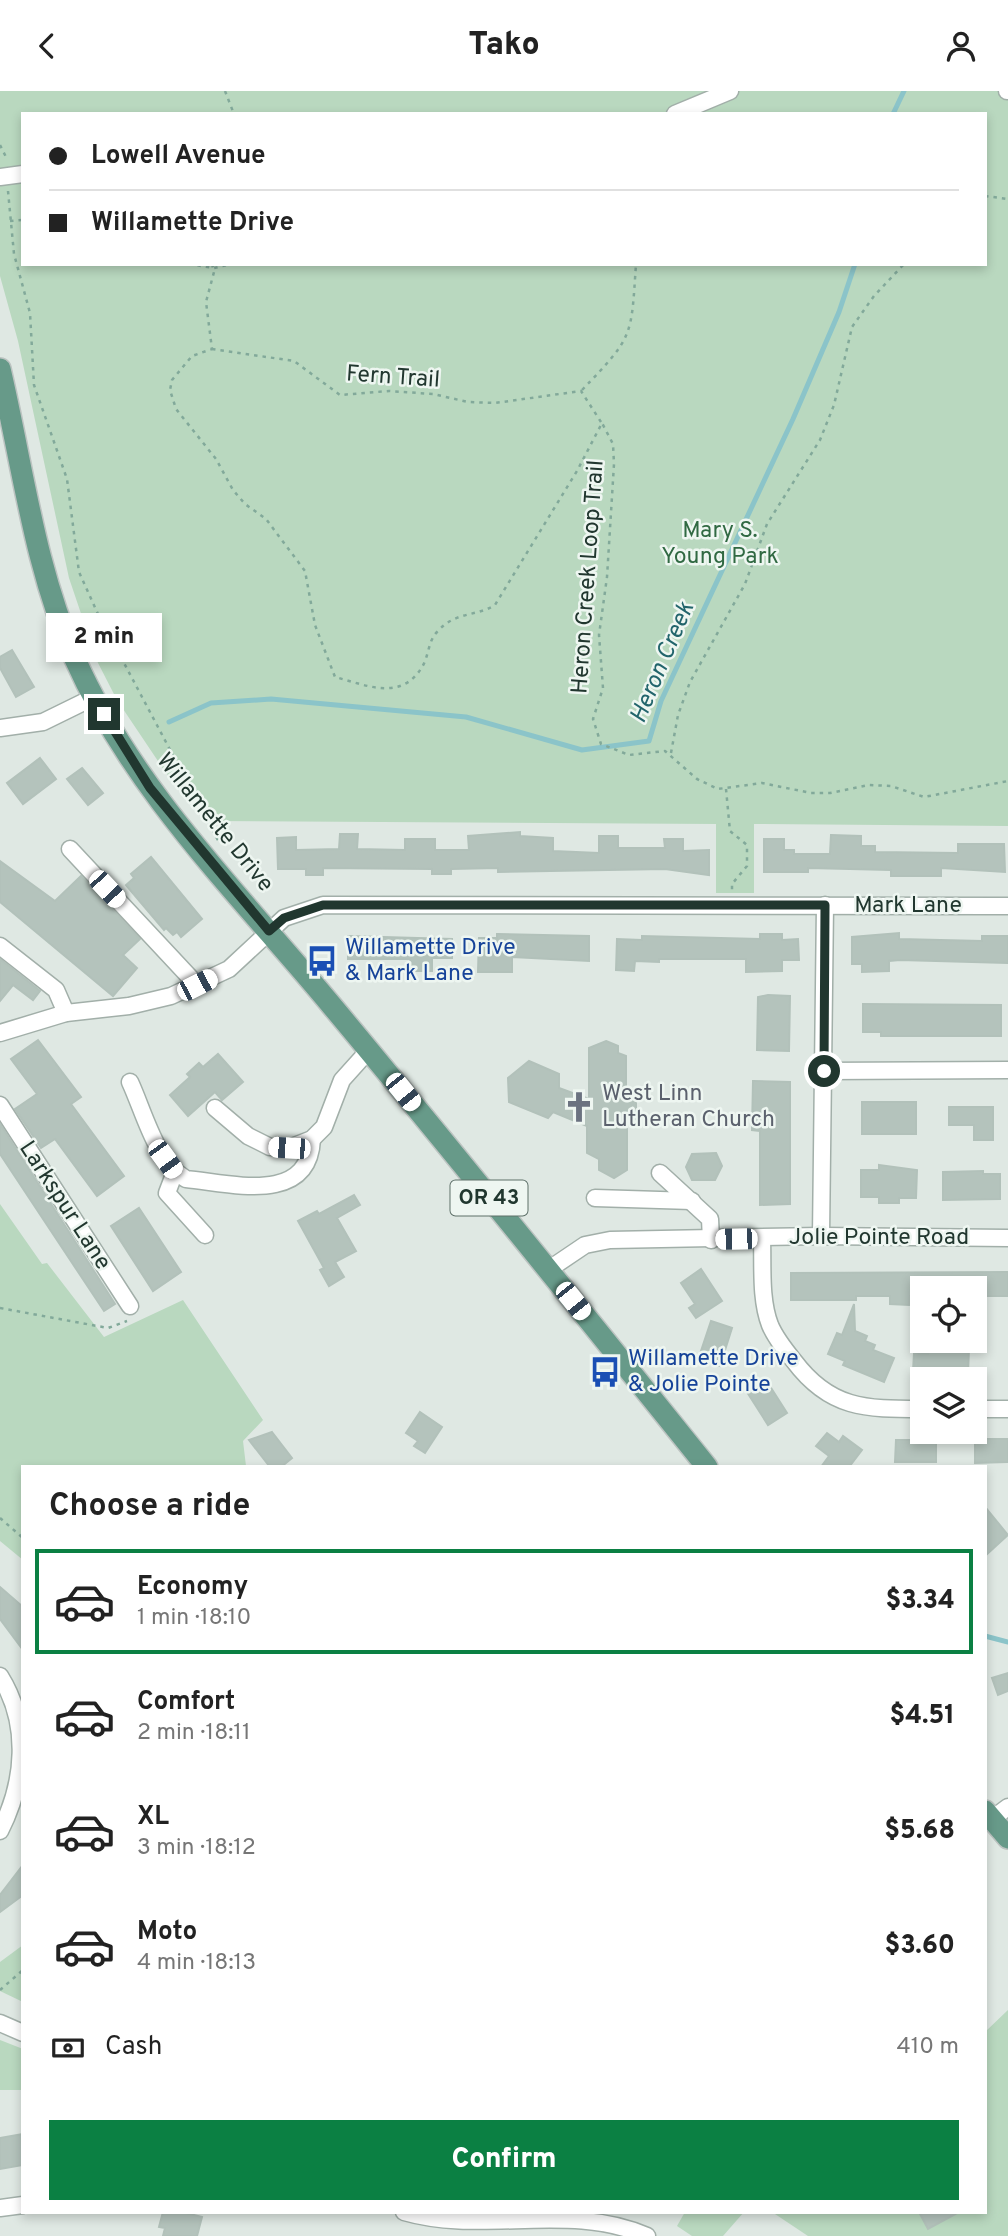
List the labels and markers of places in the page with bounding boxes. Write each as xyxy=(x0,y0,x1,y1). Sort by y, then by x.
place label: Willamette Drive & Mark Lane xyxy=(345,934,516,989)
bus stop icon: Willamette Drive & Mark Lane xyxy=(305,944,339,978)
place label: West Linn Lutheran Church xyxy=(602,1080,775,1135)
church icon: West Linn Lutheran Church xyxy=(562,1090,596,1124)
place label: Willamette Drive & Jolie Pointe xyxy=(628,1345,799,1400)
bus stop icon: Willamette Drive & Jolie Pointe xyxy=(588,1355,622,1389)

